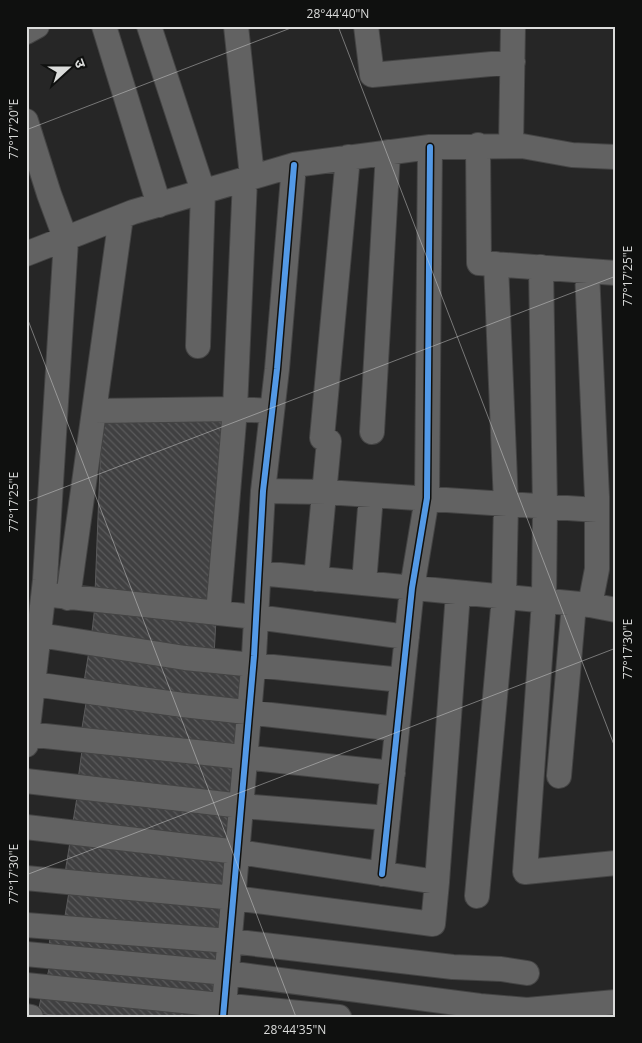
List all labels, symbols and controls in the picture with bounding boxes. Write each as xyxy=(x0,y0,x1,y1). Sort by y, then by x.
text: 28°44'40"N xyxy=(307,5,369,22)
north arrow xyxy=(42,42,92,92)
text: उ xyxy=(70,56,91,71)
text: 77°17'20"E xyxy=(5,99,22,159)
text: 77°17'25"E xyxy=(619,246,636,306)
text: 77°17'25"E xyxy=(5,472,22,532)
text: 77°17'30"E xyxy=(619,619,636,679)
text: 77°17'30"E xyxy=(5,844,22,904)
text: 28°44'35"N xyxy=(264,1021,326,1038)

